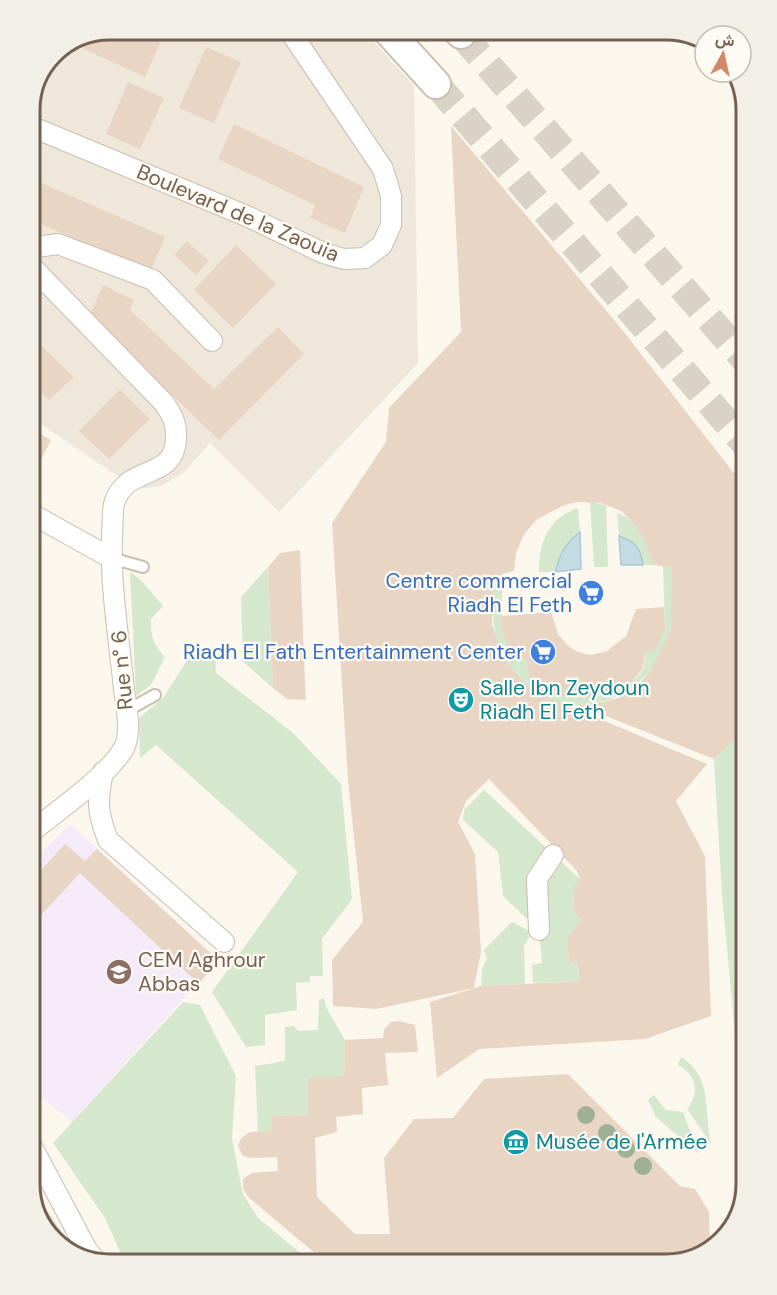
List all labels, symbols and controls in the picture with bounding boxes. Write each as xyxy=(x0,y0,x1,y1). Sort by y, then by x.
north arrow xyxy=(693,24,753,84)
text: ش xyxy=(714,28,736,51)
street label: Boulevard de la Zaouia xyxy=(132,158,344,268)
place label: Centre commercial Riadh El Feth xyxy=(385,567,572,619)
supermarket icon: Centre commercial Riadh El Feth xyxy=(576,578,606,608)
street label: Rue n° 6 xyxy=(105,629,139,711)
supermarket icon: Riadh El Fath Entertainment Center xyxy=(528,637,558,667)
place label: Riadh El Fath Entertainment Center xyxy=(183,638,524,666)
place label: Salle Ibn Zeydoun Riadh El Feth xyxy=(480,674,649,726)
theatre icon: Salle Ibn Zeydoun Riadh El Feth xyxy=(446,685,476,715)
place label: CEM Aghrour Abbas xyxy=(138,946,266,998)
school or university icon: CEM Aghrour Abbas xyxy=(104,957,134,987)
museum icon: Musée de l'Armée xyxy=(501,1127,531,1157)
place label: Musée de l'Armée xyxy=(536,1128,707,1156)

